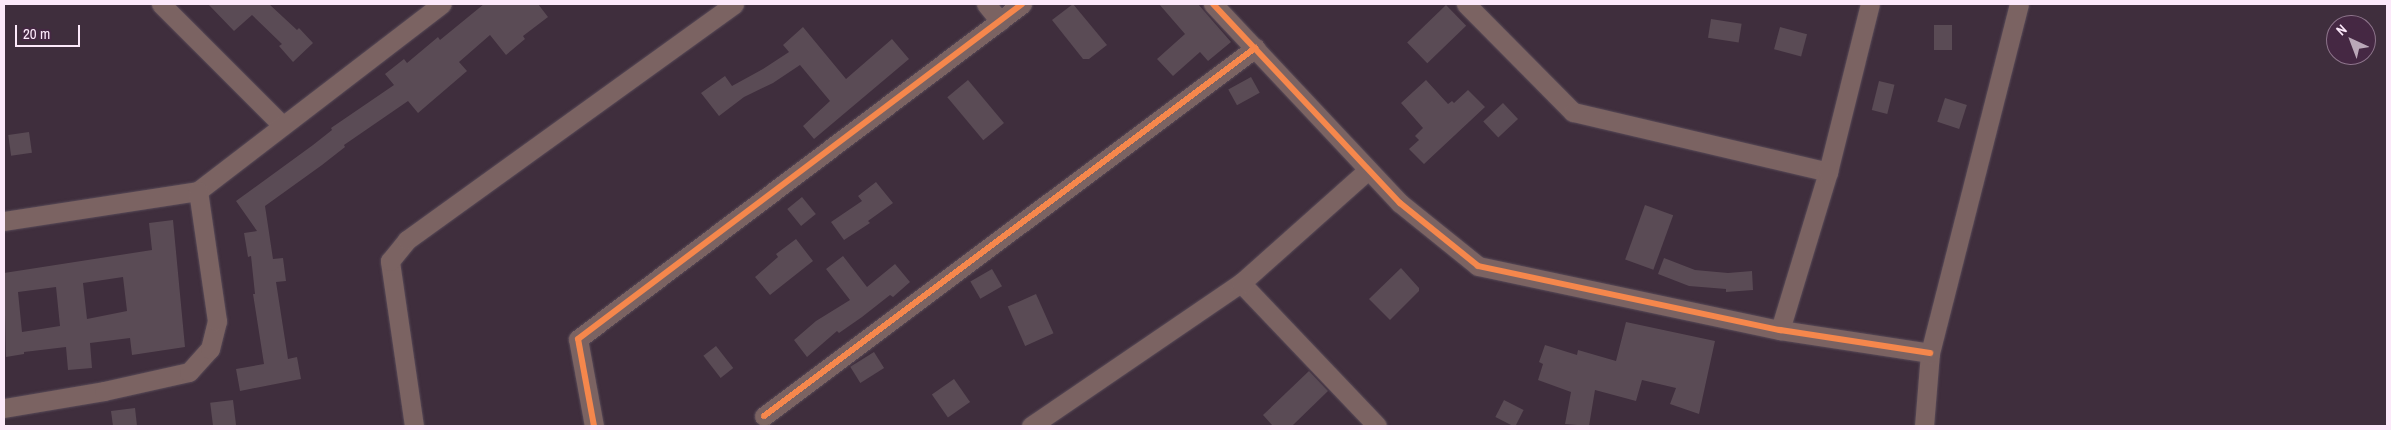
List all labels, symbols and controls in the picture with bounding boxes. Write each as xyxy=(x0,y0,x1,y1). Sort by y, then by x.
scale bar xyxy=(18,15,82,47)
north arrow xyxy=(2326,15,2376,65)
text: N xyxy=(2332,20,2351,39)
text: 20 m xyxy=(23,23,50,44)

